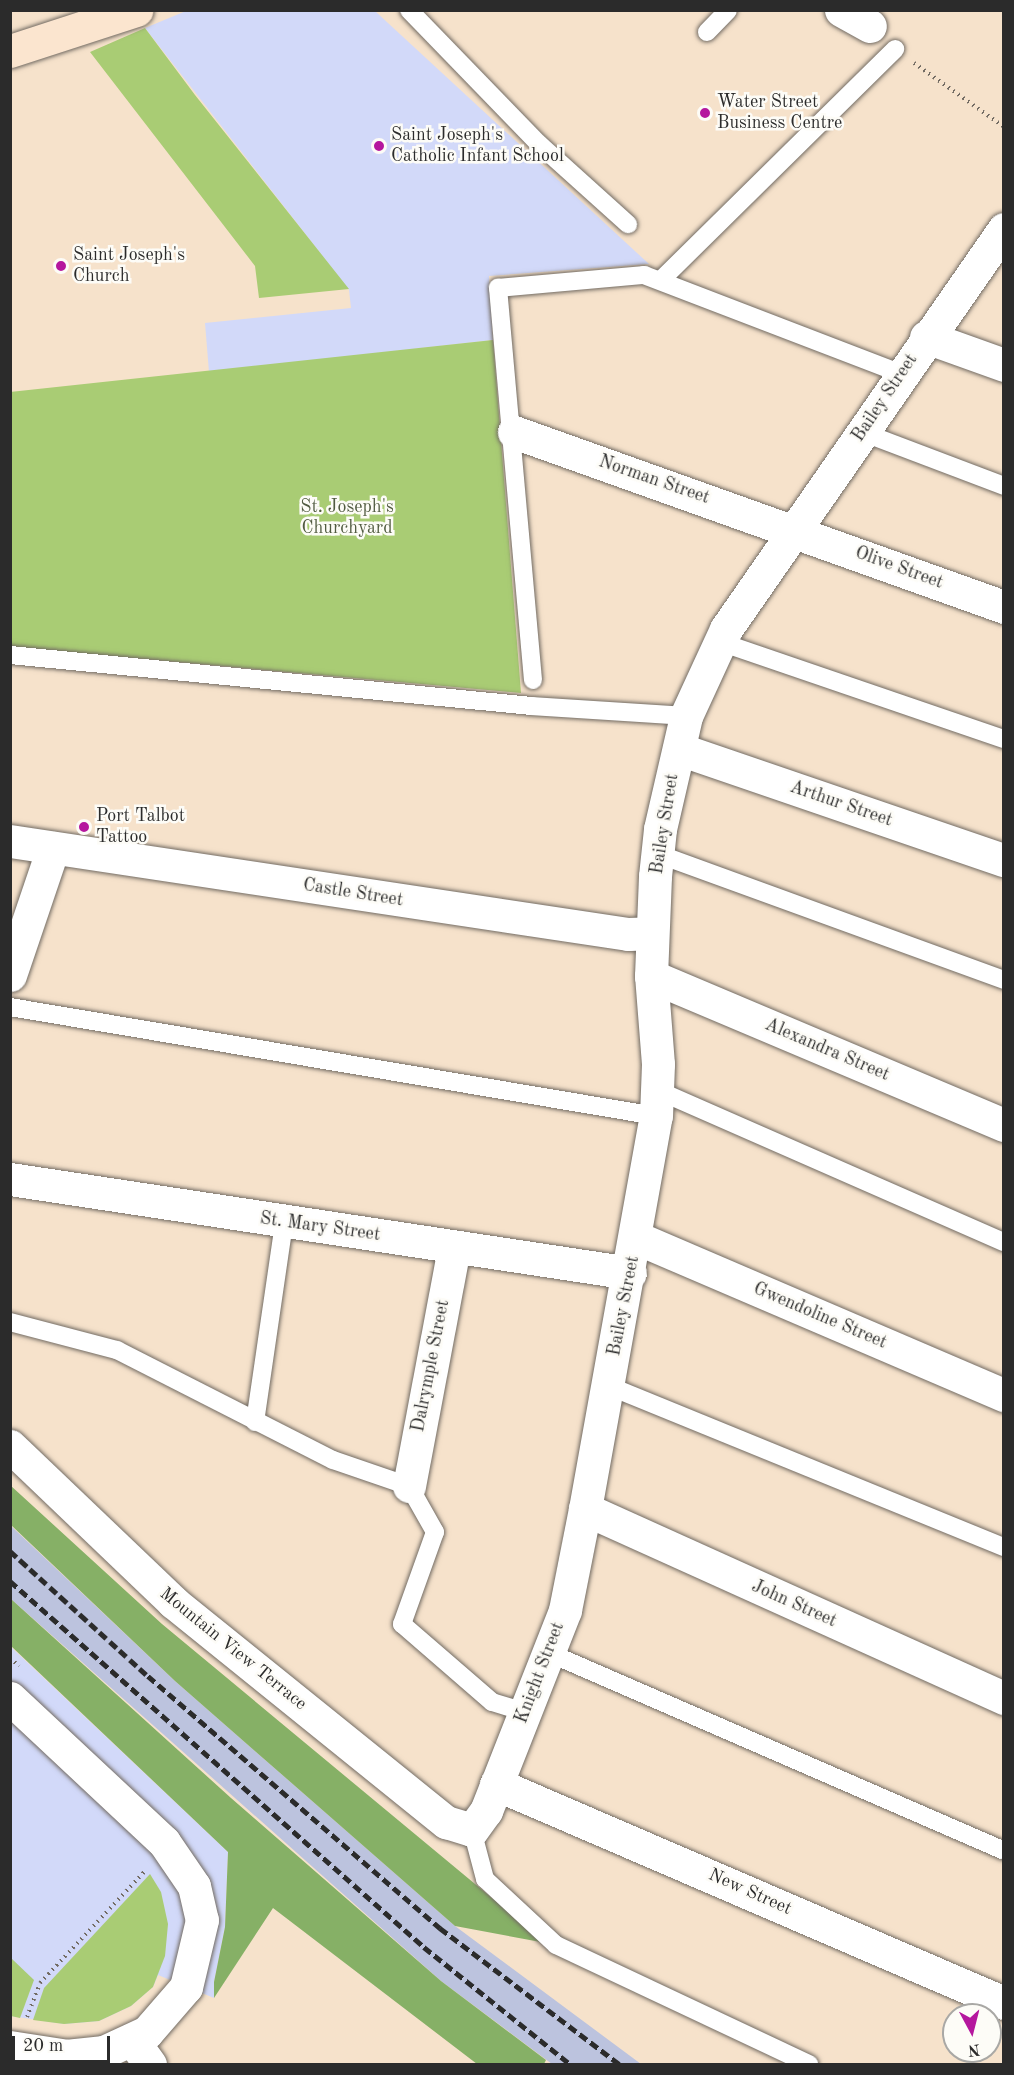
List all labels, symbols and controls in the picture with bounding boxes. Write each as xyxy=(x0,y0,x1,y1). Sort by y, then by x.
place label: Water Street Business Centre xyxy=(717,92,842,134)
marker: Water Street Business Centre xyxy=(698,106,712,120)
place label: Saint Joseph's Catholic Infant School xyxy=(391,125,564,168)
marker: Saint Joseph's Catholic Infant School xyxy=(372,139,386,153)
place label: Saint Joseph's Church xyxy=(73,245,185,288)
marker: Saint Joseph's Church xyxy=(54,259,68,273)
street label: Bailey Street xyxy=(848,350,922,446)
street label: Norman Street xyxy=(596,451,712,509)
park label: St. Joseph's Churchyard xyxy=(300,497,394,540)
street label: Olive Street xyxy=(852,542,946,594)
street label: Bailey Street xyxy=(646,772,684,876)
street label: Arthur Street xyxy=(787,776,895,832)
place label: Port Talbot Tattoo xyxy=(96,806,185,848)
marker: Port Talbot Tattoo xyxy=(77,820,91,834)
street label: Castle Street xyxy=(301,874,405,912)
street label: Alexandra Street xyxy=(761,1014,893,1086)
street label: St. Mary Street xyxy=(258,1208,382,1246)
street label: Bailey Street xyxy=(604,1254,644,1358)
street label: Gwendoline Street xyxy=(750,1278,890,1354)
street label: Dalrymple Street xyxy=(408,1298,454,1434)
street label: John Street xyxy=(748,1576,840,1632)
street label: Mountain View Terrace xyxy=(155,1583,311,1715)
street label: Knight Street xyxy=(511,1619,569,1727)
street label: New Street xyxy=(705,1864,795,1920)
north arrow xyxy=(942,2003,1002,2063)
scale bar xyxy=(15,2024,112,2062)
text: 20 m xyxy=(23,2037,63,2055)
text: N xyxy=(967,2040,981,2058)

